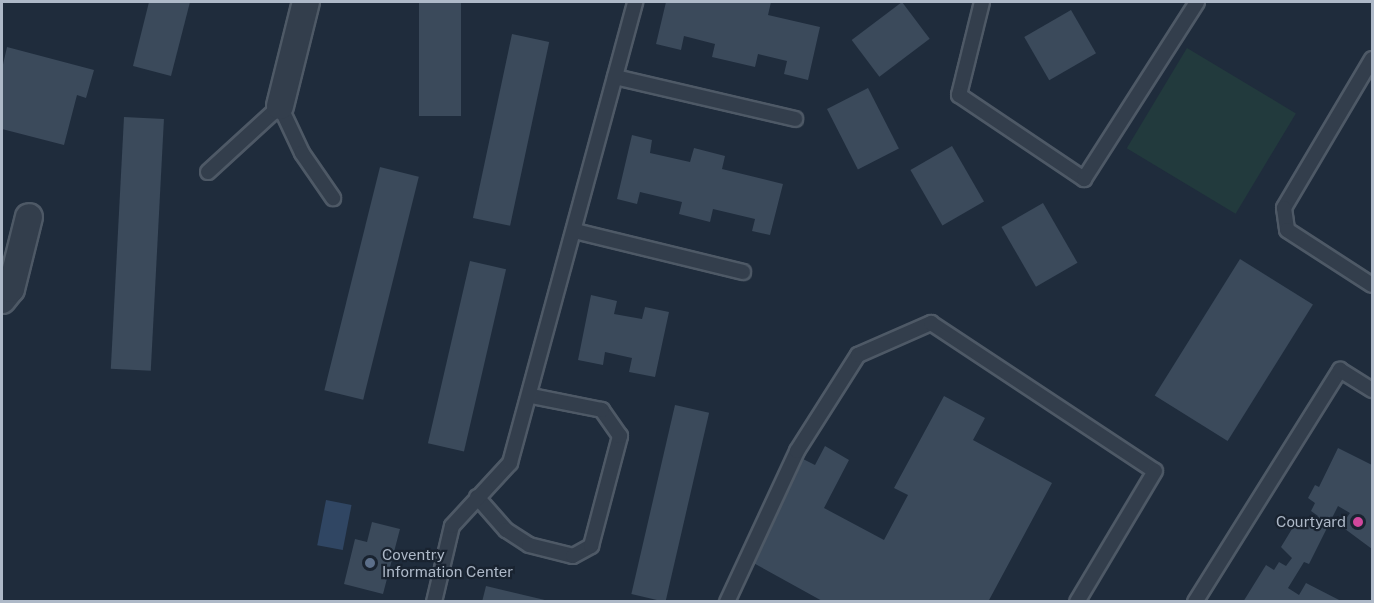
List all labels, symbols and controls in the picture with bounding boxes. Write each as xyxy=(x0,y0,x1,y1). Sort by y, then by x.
place label: Courtyard xyxy=(1276,513,1346,531)
marker: Courtyard xyxy=(1351,515,1365,529)
place label: Coventry Information Center xyxy=(382,545,513,580)
marker: Coventry Information Center xyxy=(363,556,377,570)

